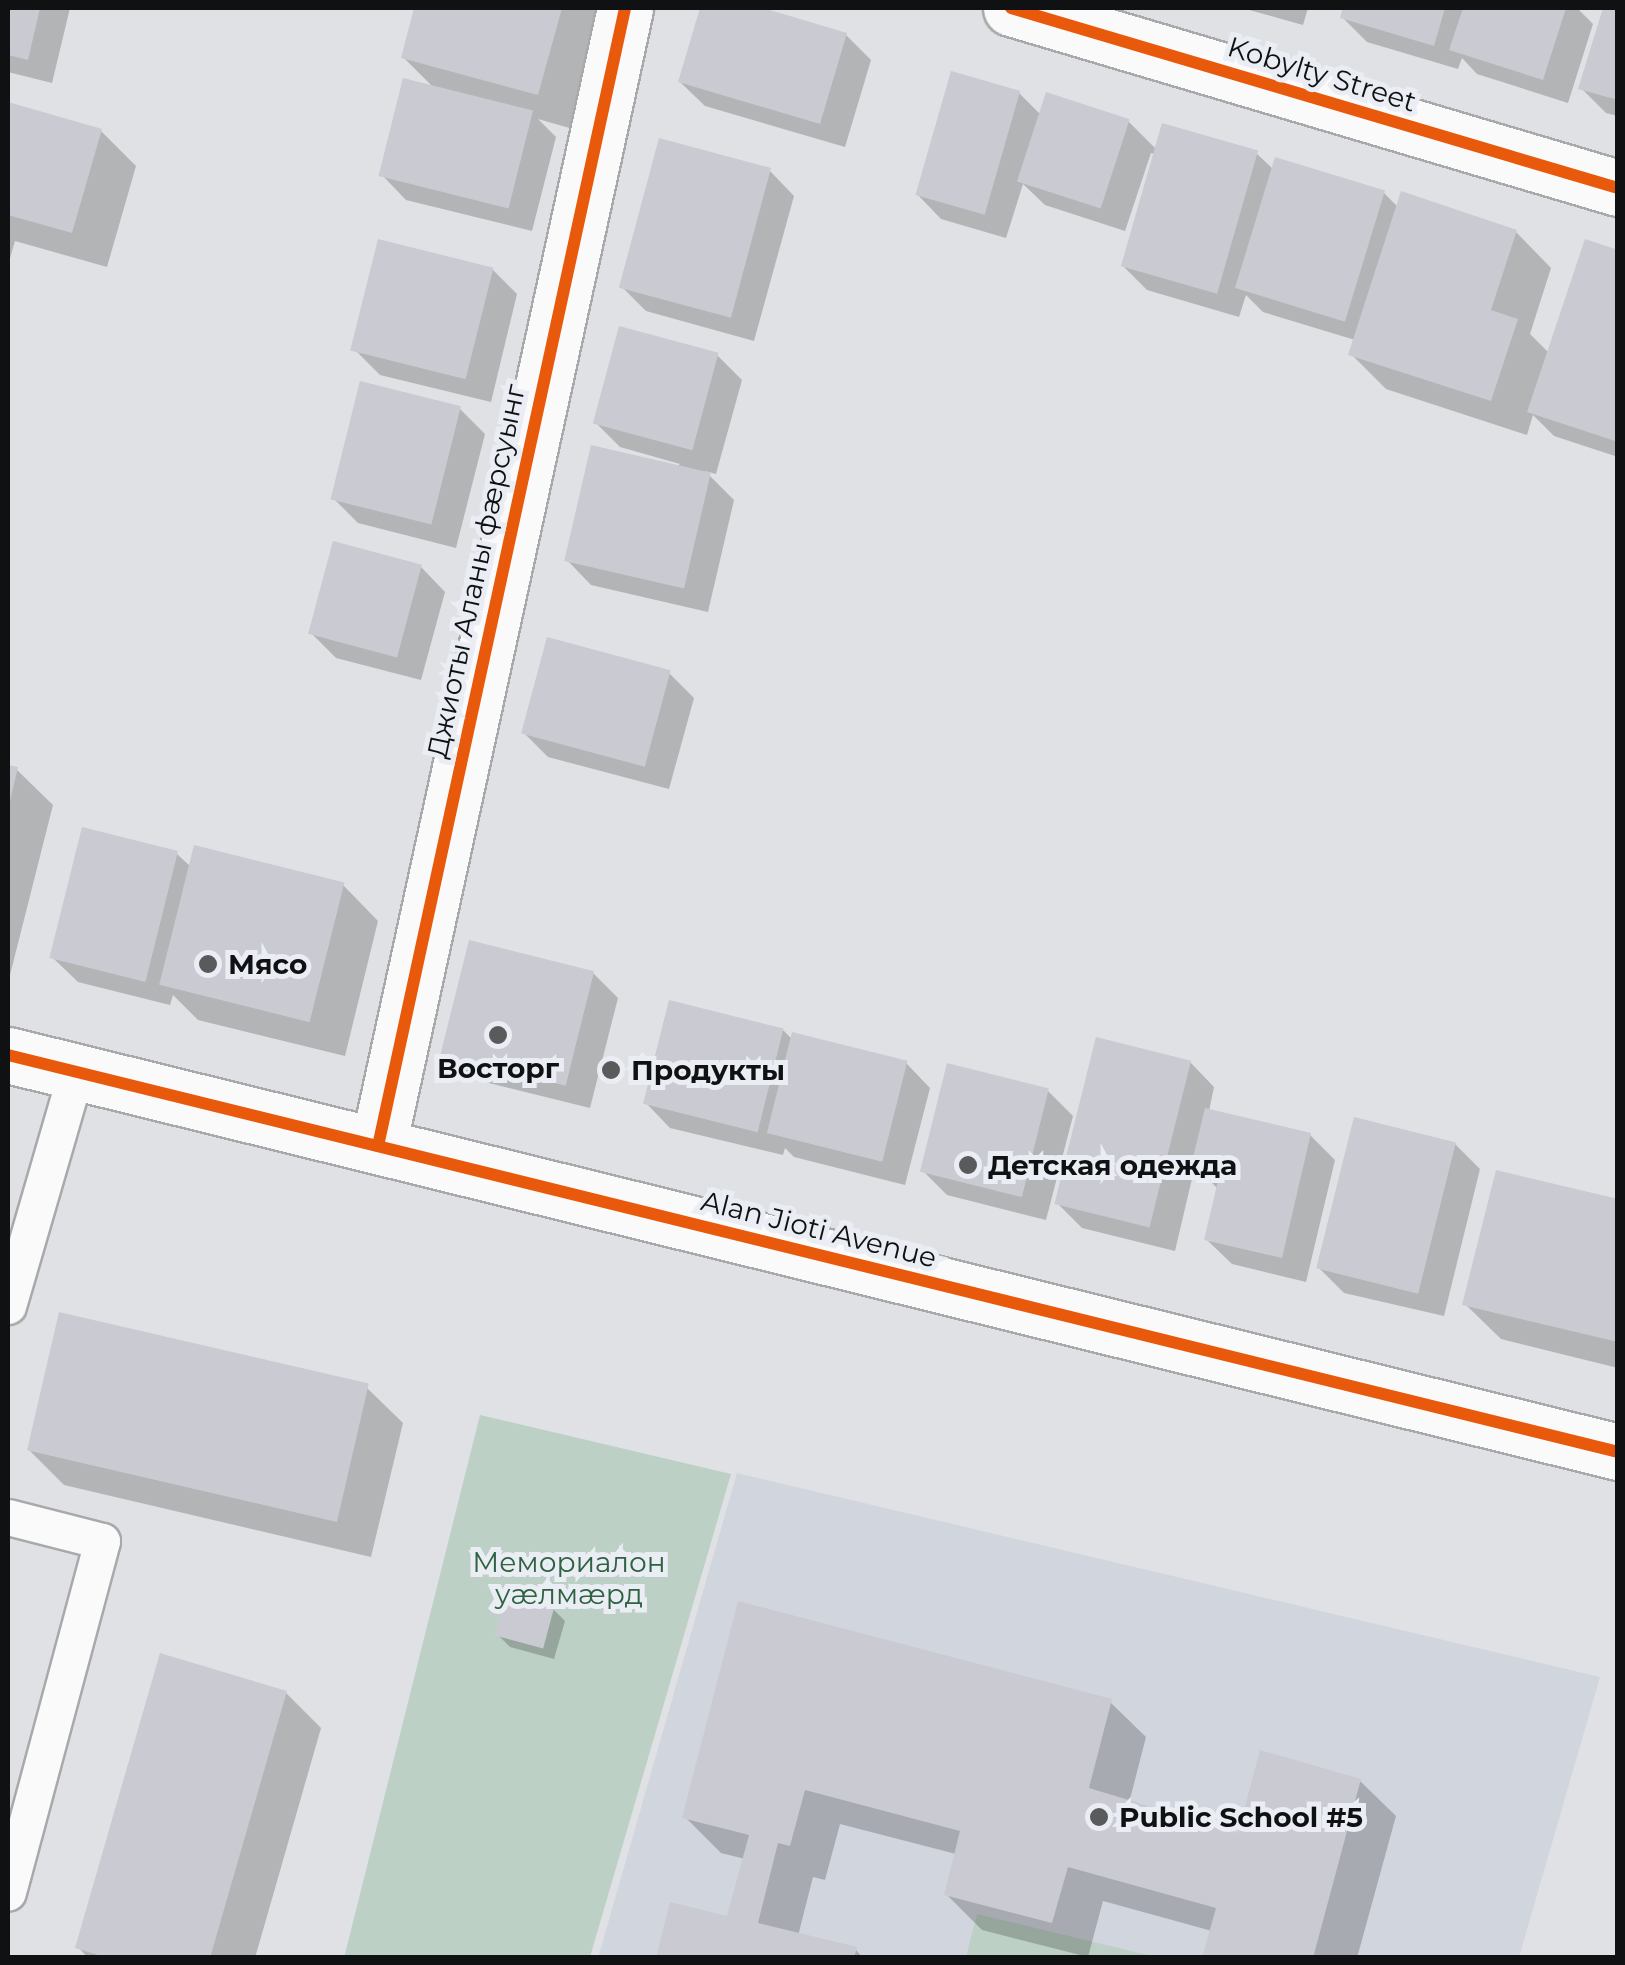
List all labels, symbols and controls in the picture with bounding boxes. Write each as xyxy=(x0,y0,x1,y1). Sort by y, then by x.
street label: Kobylty Street xyxy=(1224,29,1420,119)
street label: Джиоты Аланы фæрсуынг xyxy=(420,381,532,761)
place label: Мясо xyxy=(228,947,307,981)
marker: Мясо xyxy=(197,953,219,975)
marker: Восторг xyxy=(487,1024,509,1046)
place label: Восторг xyxy=(437,1051,559,1085)
place label: Продукты xyxy=(631,1053,785,1087)
marker: Продукты xyxy=(600,1059,622,1081)
place label: Детская одежда xyxy=(988,1148,1237,1182)
marker: Детская одежда xyxy=(957,1154,979,1176)
street label: Alan Jioti Avenue xyxy=(698,1183,940,1275)
park label: Мемориалон уæлмæрд xyxy=(472,1545,666,1611)
place label: Public School #5 xyxy=(1119,1800,1363,1834)
marker: Public School #5 xyxy=(1088,1806,1110,1828)

